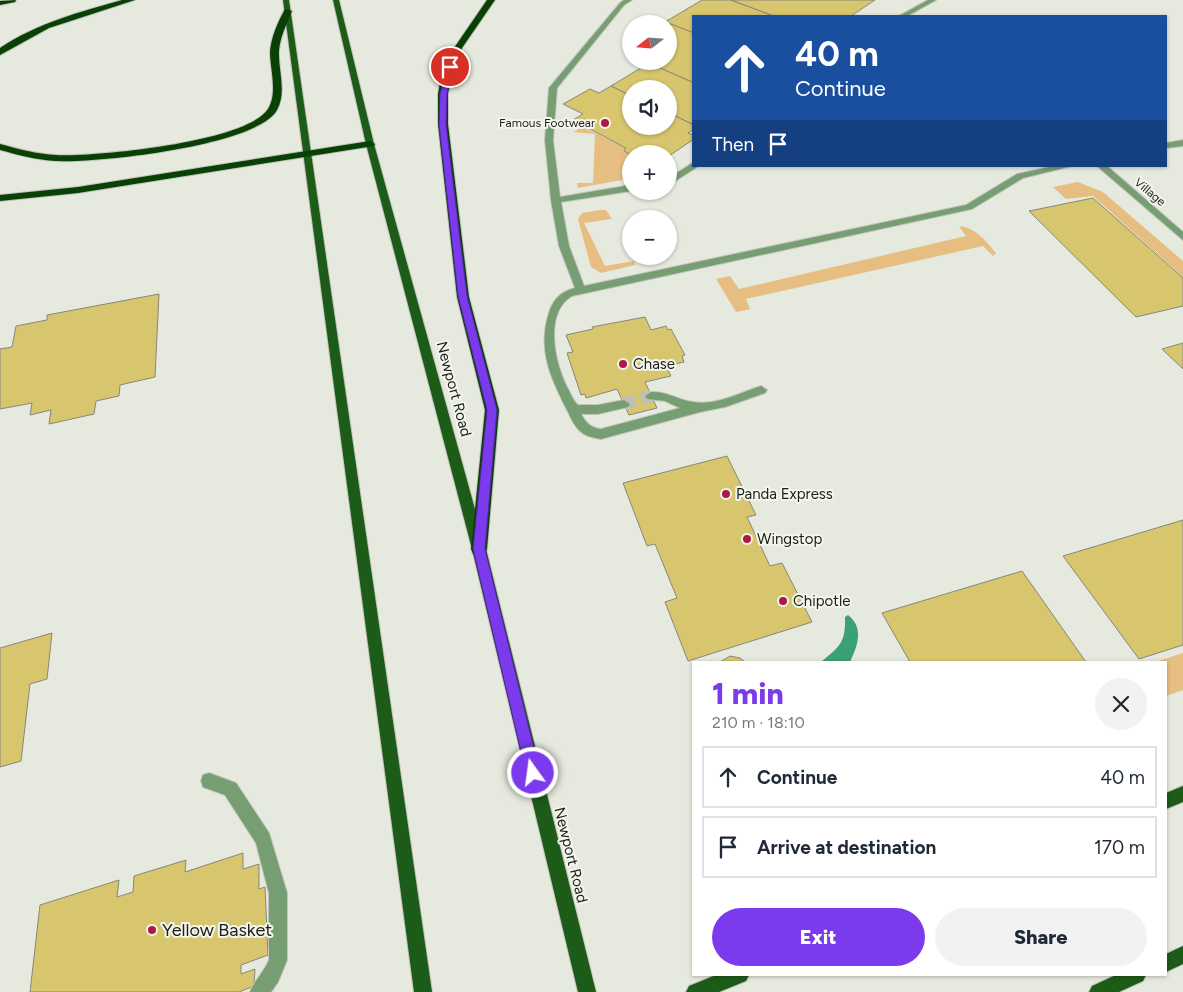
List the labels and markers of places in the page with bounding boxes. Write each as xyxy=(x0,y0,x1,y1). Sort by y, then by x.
pin xyxy=(429,46,471,88)
place label: Famous Footwear xyxy=(499,116,595,130)
marker: Famous Footwear xyxy=(599,117,611,129)
place label: Chase xyxy=(633,355,675,373)
marker: Chase xyxy=(617,358,629,370)
place label: Panda Express xyxy=(736,485,833,503)
marker: Panda Express xyxy=(720,488,732,500)
place label: Wingstop xyxy=(757,530,822,548)
marker: Wingstop xyxy=(741,533,753,545)
place label: Chipotle xyxy=(793,592,850,610)
marker: Chipotle xyxy=(777,595,789,607)
place label: Yellow Basket xyxy=(162,919,272,941)
marker: Yellow Basket xyxy=(146,924,158,936)

